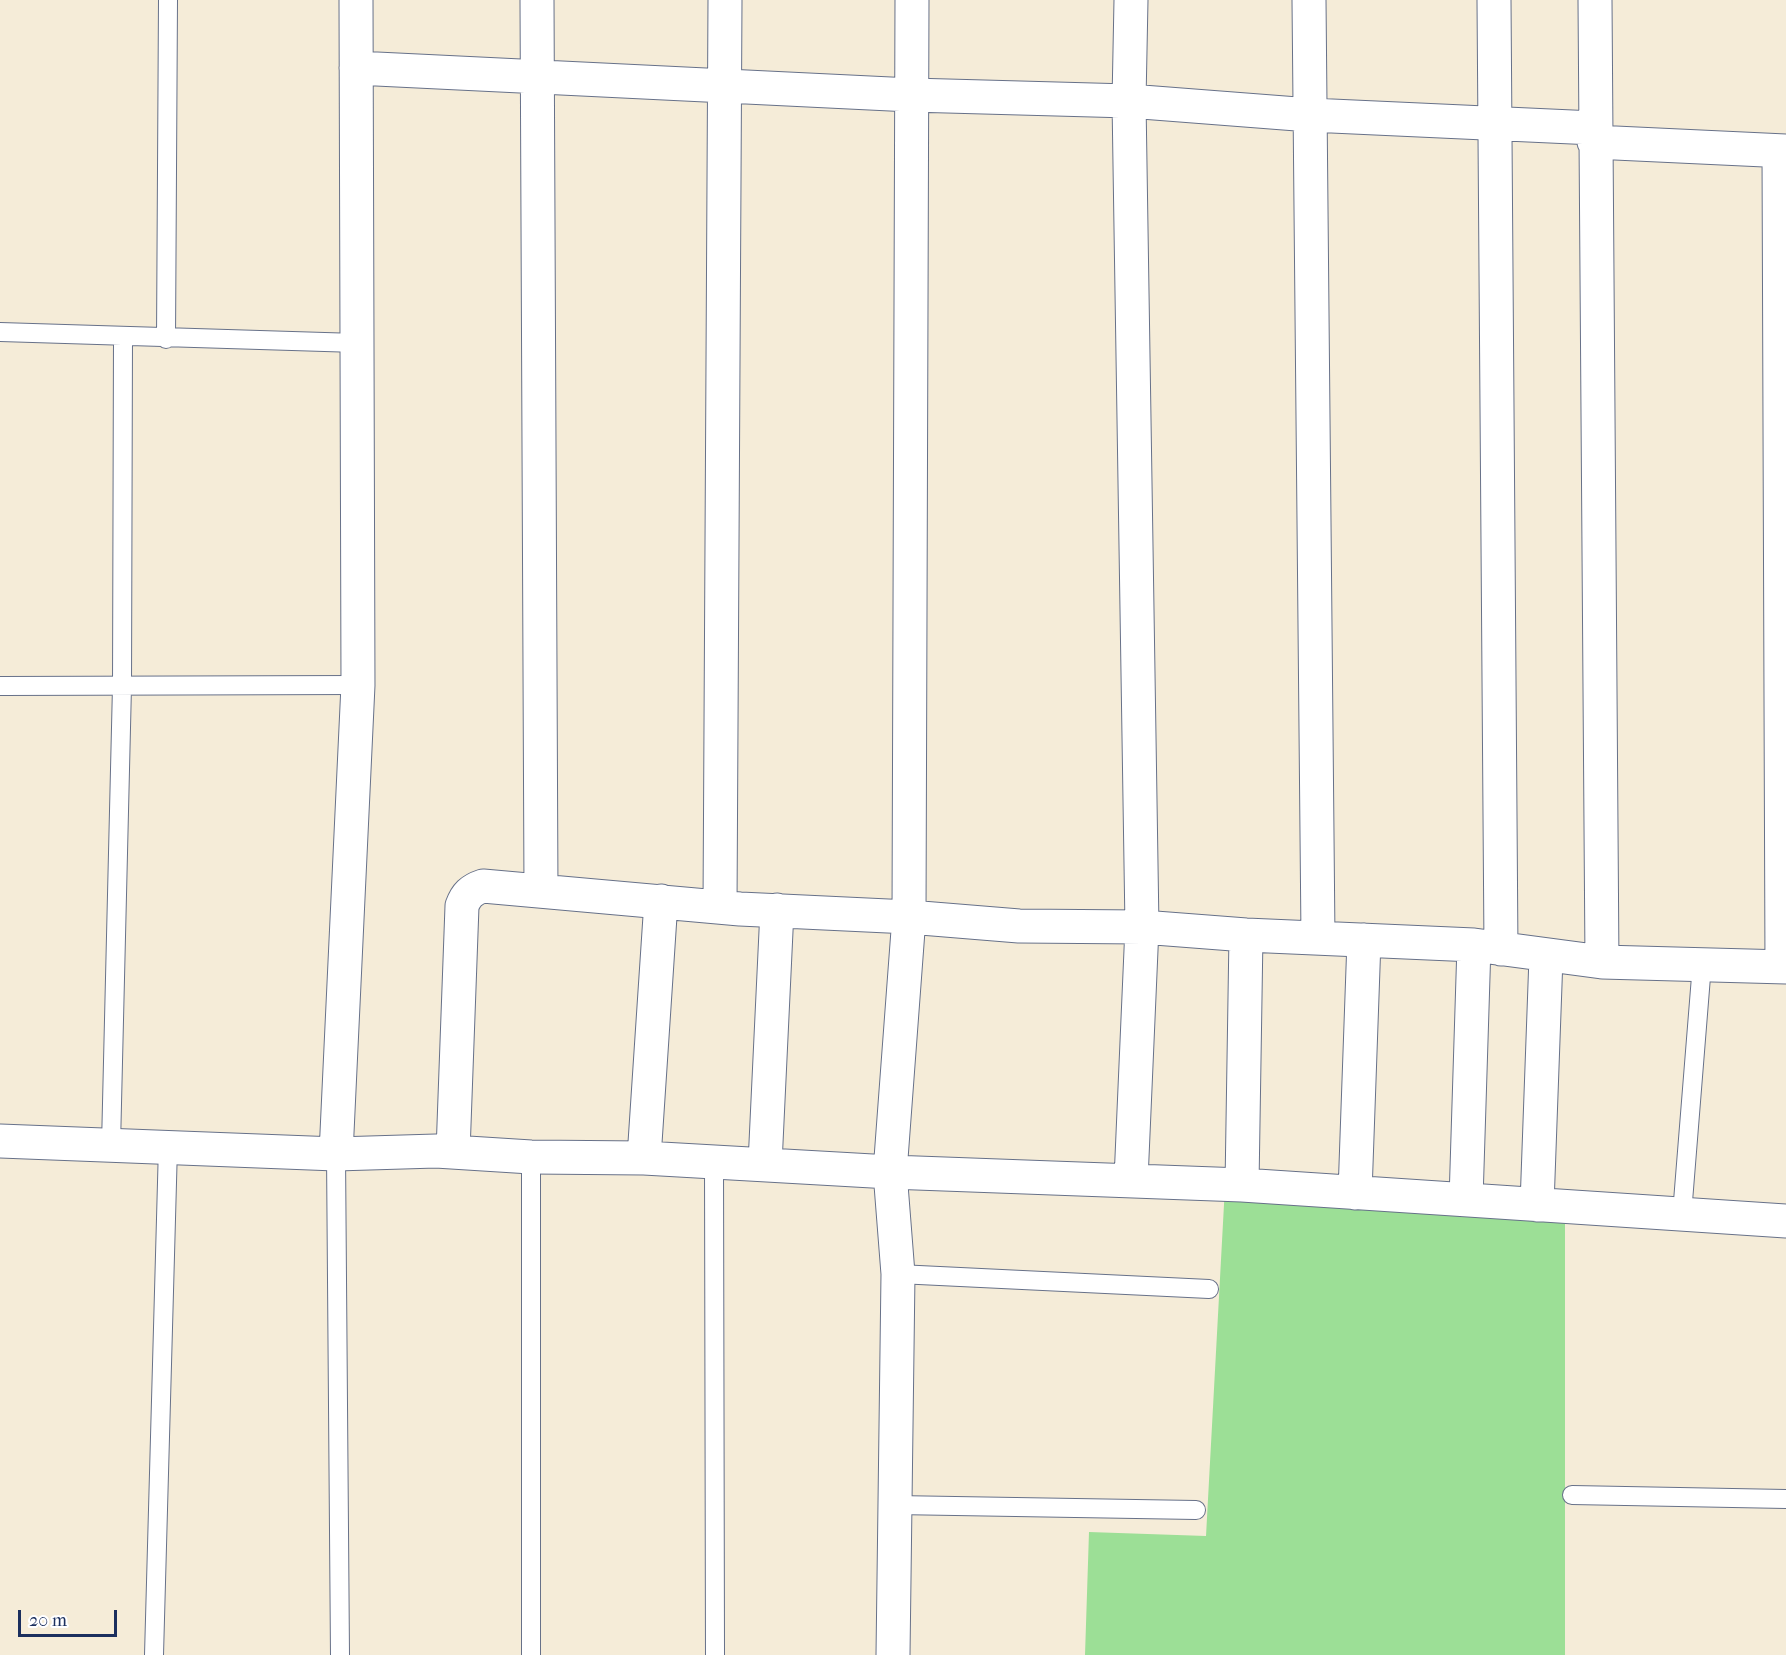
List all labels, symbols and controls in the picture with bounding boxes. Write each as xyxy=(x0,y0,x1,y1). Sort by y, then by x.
scale bar xyxy=(21,1598,120,1636)
text: 20 m xyxy=(29,1610,67,1631)

